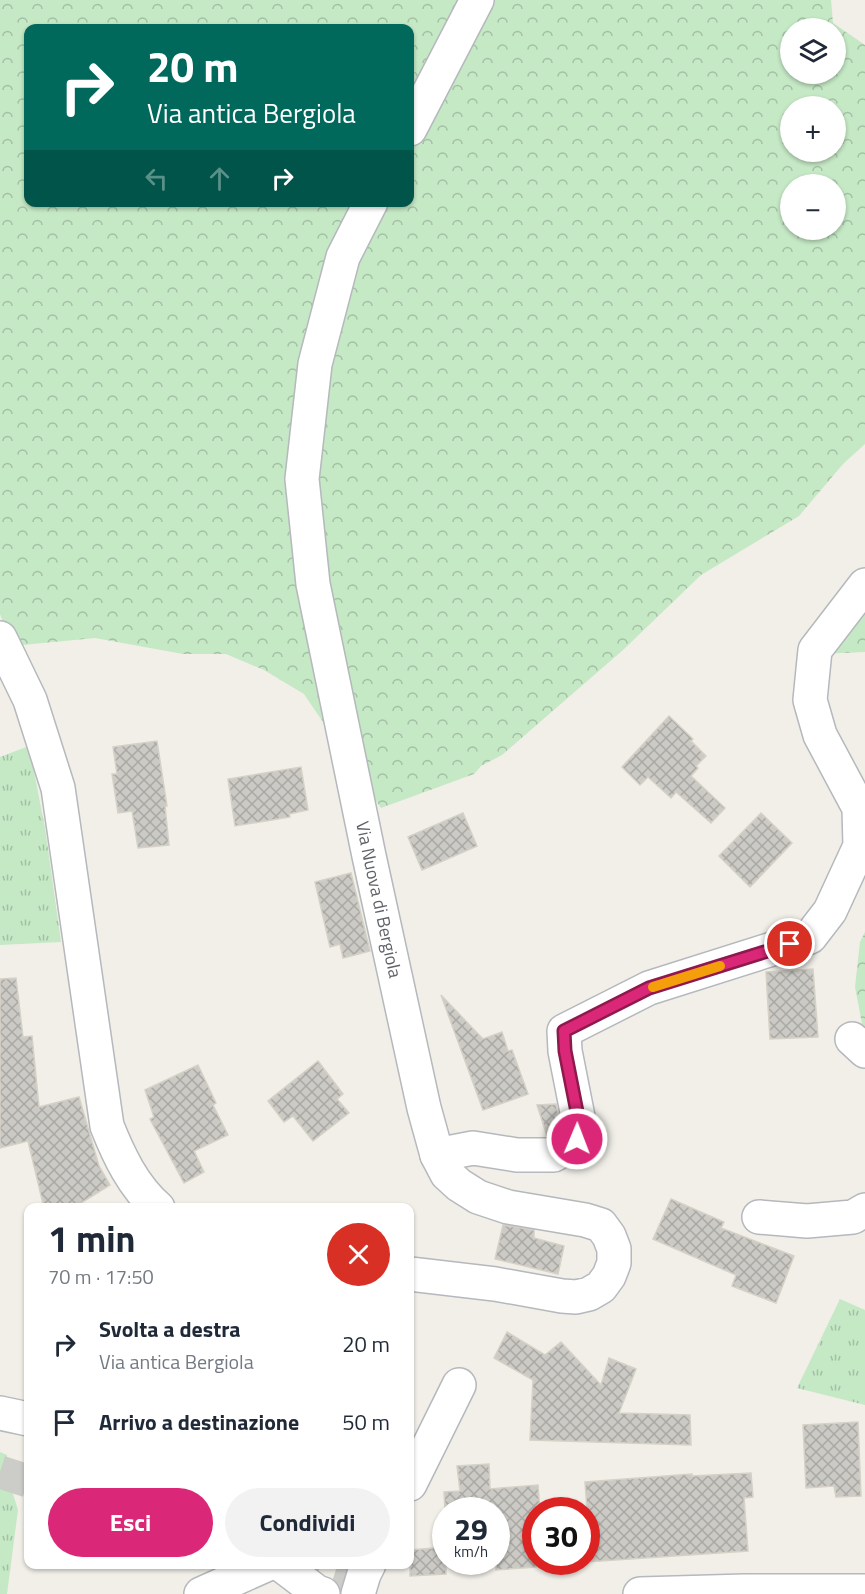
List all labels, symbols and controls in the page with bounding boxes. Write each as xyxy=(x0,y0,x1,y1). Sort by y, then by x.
map controls xyxy=(780,18,846,240)
button: layers xyxy=(780,18,846,84)
text: 20 m xyxy=(147,34,239,98)
icon: right xyxy=(48,48,126,126)
text: Via antica Bergiola xyxy=(147,92,356,133)
button: + xyxy=(780,96,846,162)
icon: left xyxy=(140,162,173,195)
icon: ahead xyxy=(203,162,236,195)
icon: right xyxy=(266,162,299,195)
button: − xyxy=(780,174,846,240)
street label: Via Nuova di Bergiola xyxy=(349,819,409,980)
pin xyxy=(764,918,815,969)
icon: arrive xyxy=(773,927,806,960)
position arrow xyxy=(545,1107,609,1171)
text: 1 min xyxy=(48,1211,135,1266)
button: close xyxy=(327,1223,390,1286)
text: 70 m · 17:50 xyxy=(48,1261,154,1292)
text: Svolta a destra xyxy=(99,1312,241,1346)
text: 20 m xyxy=(342,1327,390,1361)
icon: right xyxy=(48,1328,81,1361)
text: Via antica Bergiola xyxy=(99,1346,254,1377)
text: Arrivo a destinazione xyxy=(99,1405,299,1439)
text: 50 m xyxy=(342,1405,390,1439)
icon: arrive xyxy=(48,1406,81,1439)
button: Esci xyxy=(48,1488,213,1557)
button: Condividi xyxy=(225,1488,390,1557)
speed limit sign: 30 xyxy=(522,1497,600,1575)
text: 29 xyxy=(454,1506,488,1552)
text: km/h xyxy=(454,1540,488,1563)

